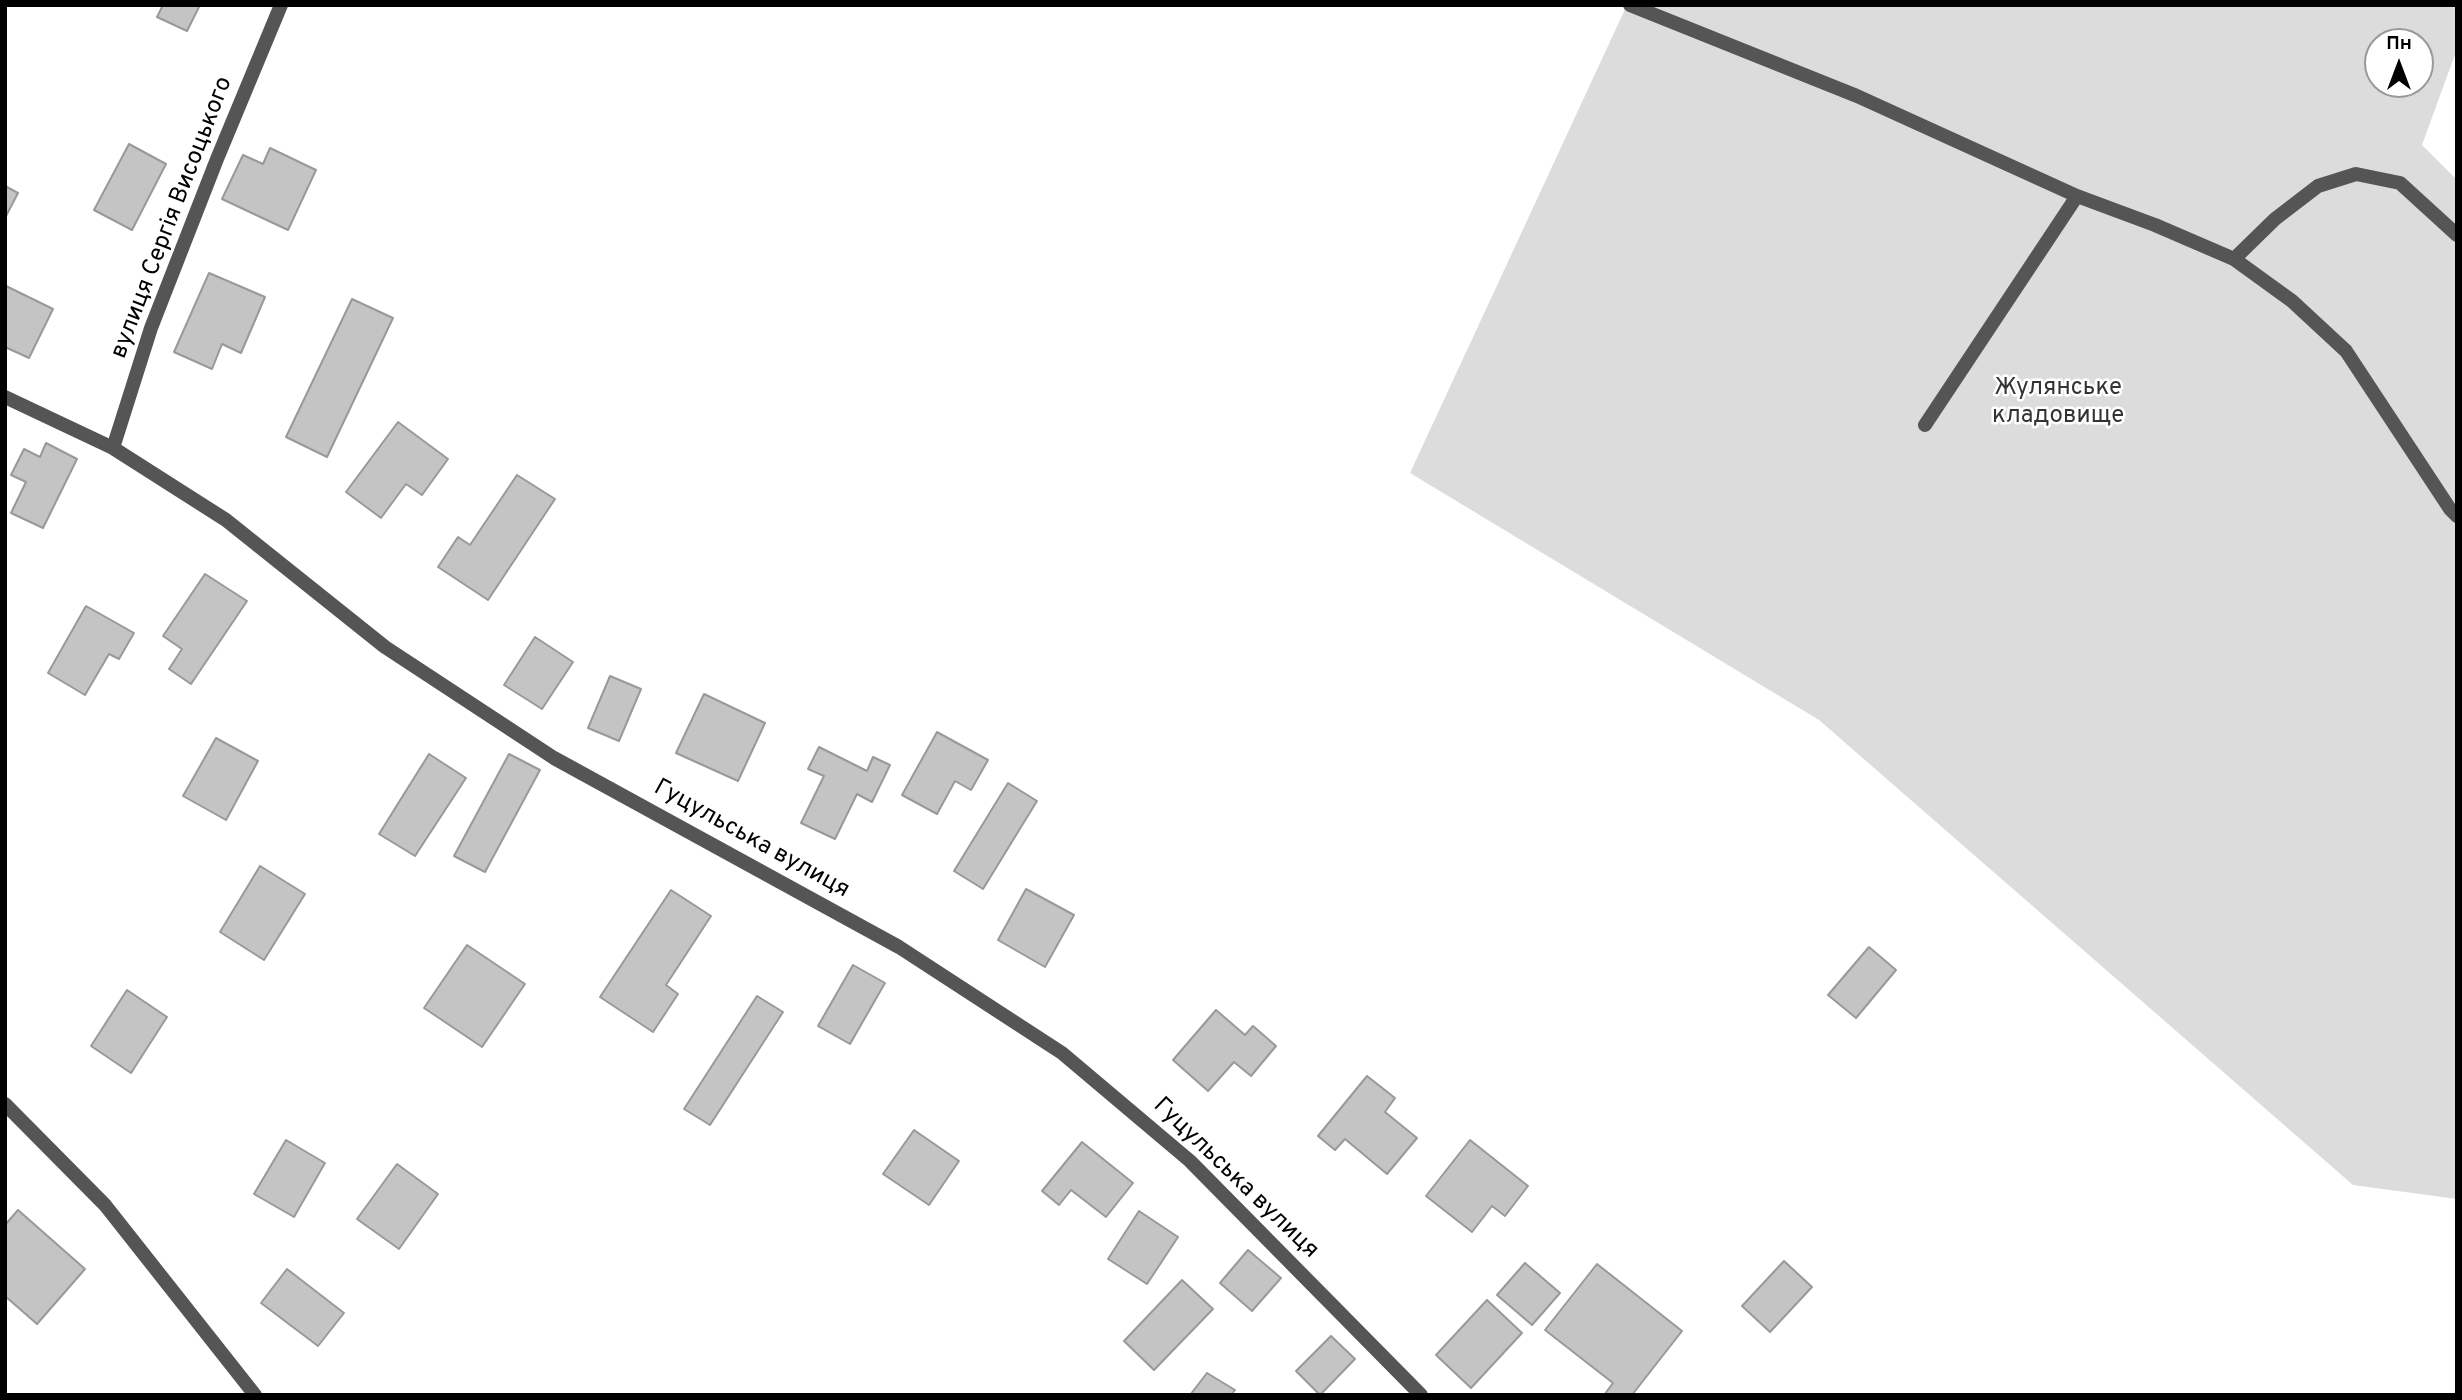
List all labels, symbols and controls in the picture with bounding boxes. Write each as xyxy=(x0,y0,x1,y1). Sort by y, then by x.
north arrow xyxy=(2364,28,2434,98)
text: Пн xyxy=(2386,32,2412,56)
street label: вулиця Сергія Висоцького xyxy=(106,73,240,363)
park label: Жулянське кладовище xyxy=(1992,375,2124,431)
street label: Гуцульська вулиця xyxy=(648,774,854,906)
street label: Гуцульська вулиця xyxy=(1146,1092,1324,1266)

